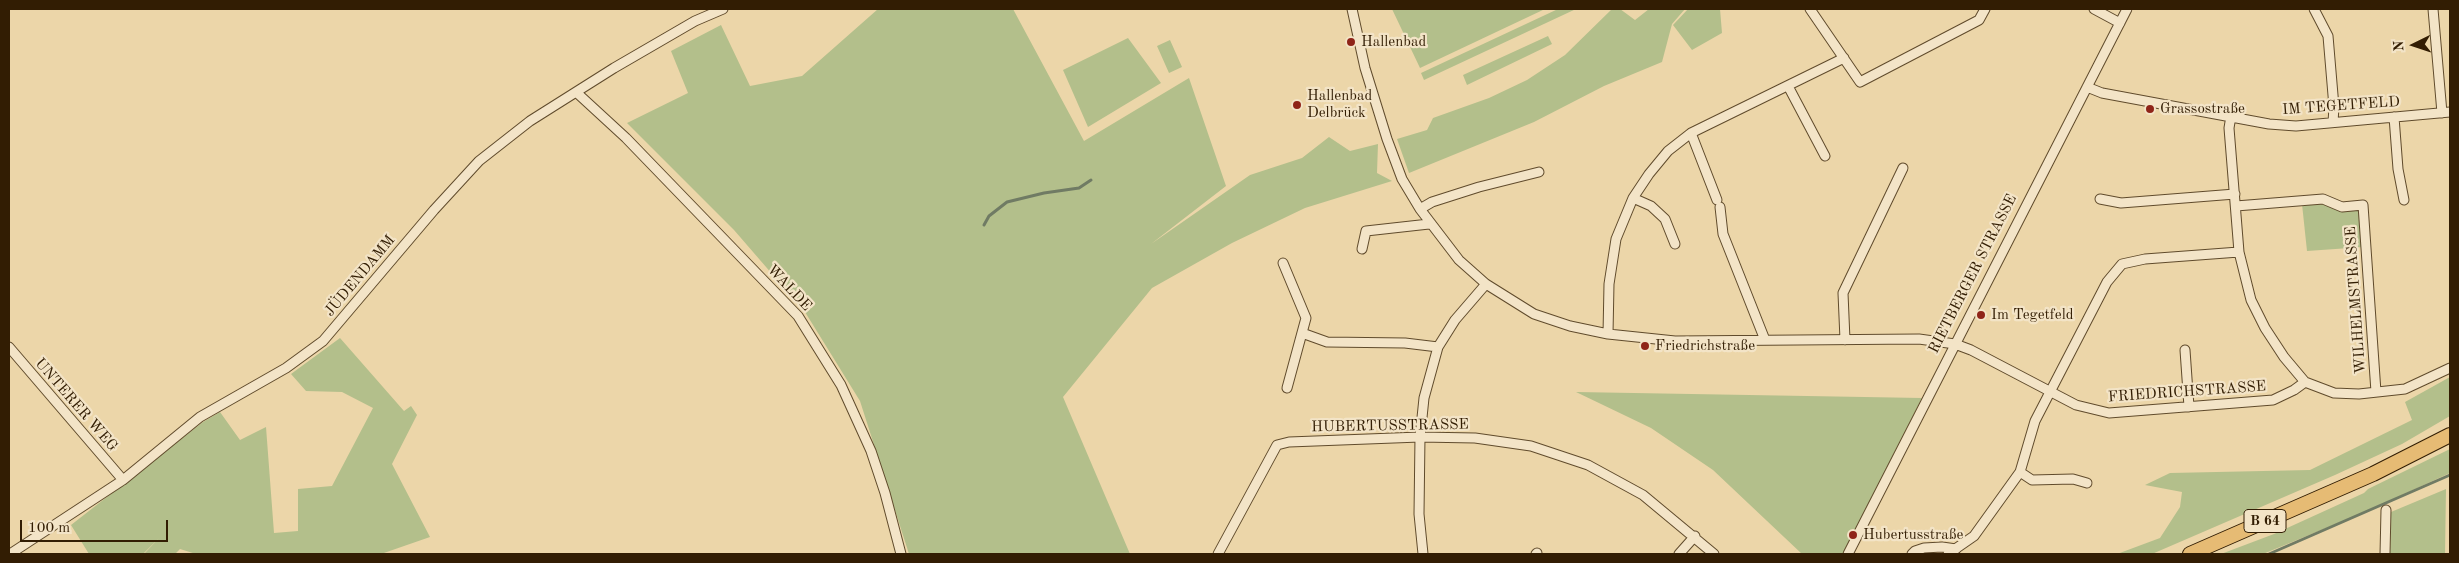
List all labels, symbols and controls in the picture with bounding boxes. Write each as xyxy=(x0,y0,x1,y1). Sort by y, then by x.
north arrow xyxy=(2389,20,2439,70)
place label: Hallenbad xyxy=(1361,33,1426,51)
marker: Hallenbad xyxy=(1345,36,1357,48)
text: N xyxy=(2392,40,2406,52)
place label: Hallenbad Delbrück xyxy=(1307,87,1372,122)
street label: IM TEGETFELD xyxy=(2282,93,2400,119)
marker: Hallenbad Delbrück xyxy=(1291,99,1303,111)
place label: Grassostraße xyxy=(2160,100,2245,118)
marker: Grassostraße xyxy=(2144,103,2156,115)
street label: RIETBERGER STRASSE xyxy=(1925,191,2021,357)
street label: WILHELMSTRASSE xyxy=(2342,226,2370,374)
street label: JÜDENDAMM xyxy=(321,232,399,320)
street label: WALDE xyxy=(763,261,815,315)
place label: Im Tegetfeld xyxy=(1991,306,2074,324)
marker: Im Tegetfeld xyxy=(1975,309,1987,321)
place label: Friedrichstraße xyxy=(1655,337,1755,355)
marker: Friedrichstraße xyxy=(1639,340,1651,352)
street label: UNTERER WEG xyxy=(31,355,121,455)
street label: FRIEDRICHSTRASSE xyxy=(2107,377,2267,407)
street label: HUBERTUSSTRASSE xyxy=(1311,416,1469,436)
scale bar xyxy=(22,510,170,542)
road number: B 64 xyxy=(2244,510,2286,532)
text: 100 m xyxy=(28,521,70,536)
place label: Hubertusstraße xyxy=(1863,526,1963,544)
marker: Hubertusstraße xyxy=(1847,529,1859,541)

